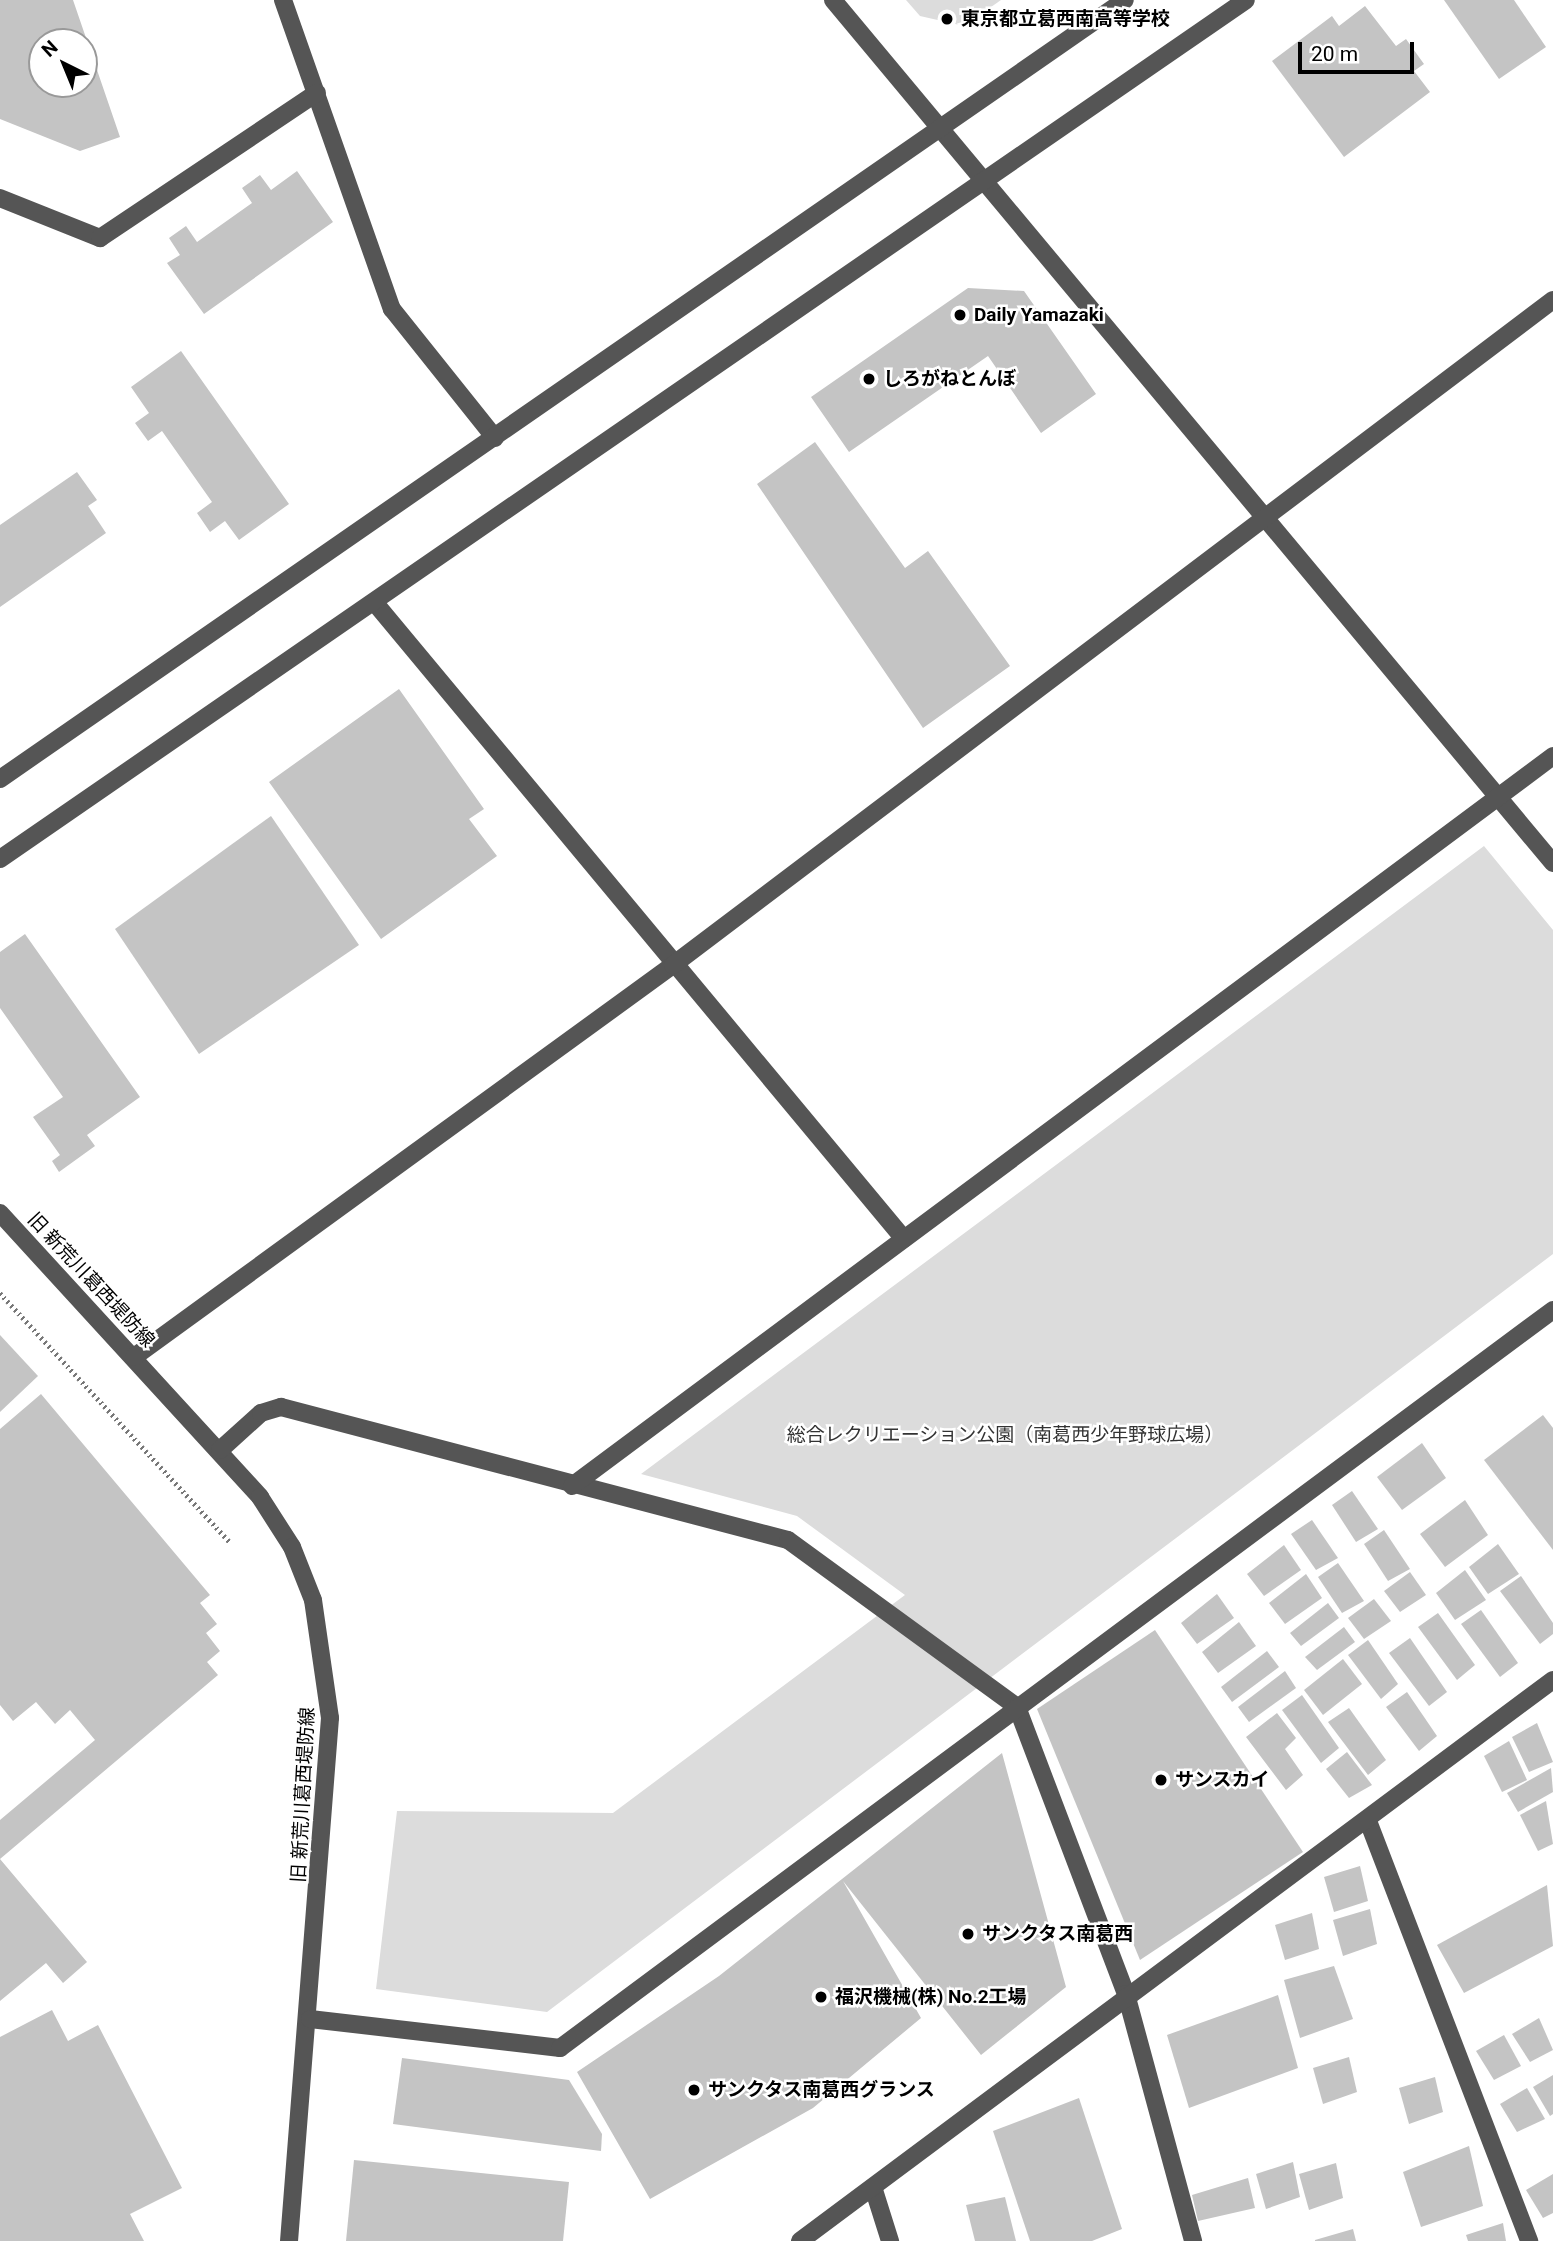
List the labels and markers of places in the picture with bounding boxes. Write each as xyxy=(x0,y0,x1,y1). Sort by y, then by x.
place label: 東京都立葛西南高等学校 xyxy=(961,8,1170,30)
marker: 東京都立葛西南高等学校 xyxy=(939,11,955,27)
place label: Daily Yamazaki xyxy=(974,304,1104,326)
marker: Daily Yamazaki xyxy=(952,307,968,323)
place label: しろがねとんぼ xyxy=(883,368,1016,390)
marker: しろがねとんぼ xyxy=(861,371,877,387)
place label: サンスカイ xyxy=(1175,1769,1270,1791)
marker: サンスカイ xyxy=(1153,1772,1169,1788)
place label: サンクタス南葛西 xyxy=(982,1923,1134,1945)
marker: サンクタス南葛西 xyxy=(960,1926,976,1942)
place label: 福沢機械(株) No.2工場 xyxy=(835,1986,1027,2008)
marker: 福沢機械(株) No.2工場 xyxy=(813,1989,829,2005)
place label: サンクタス南葛西グランス xyxy=(708,2079,936,2101)
marker: サンクタス南葛西グランス xyxy=(686,2082,702,2098)

